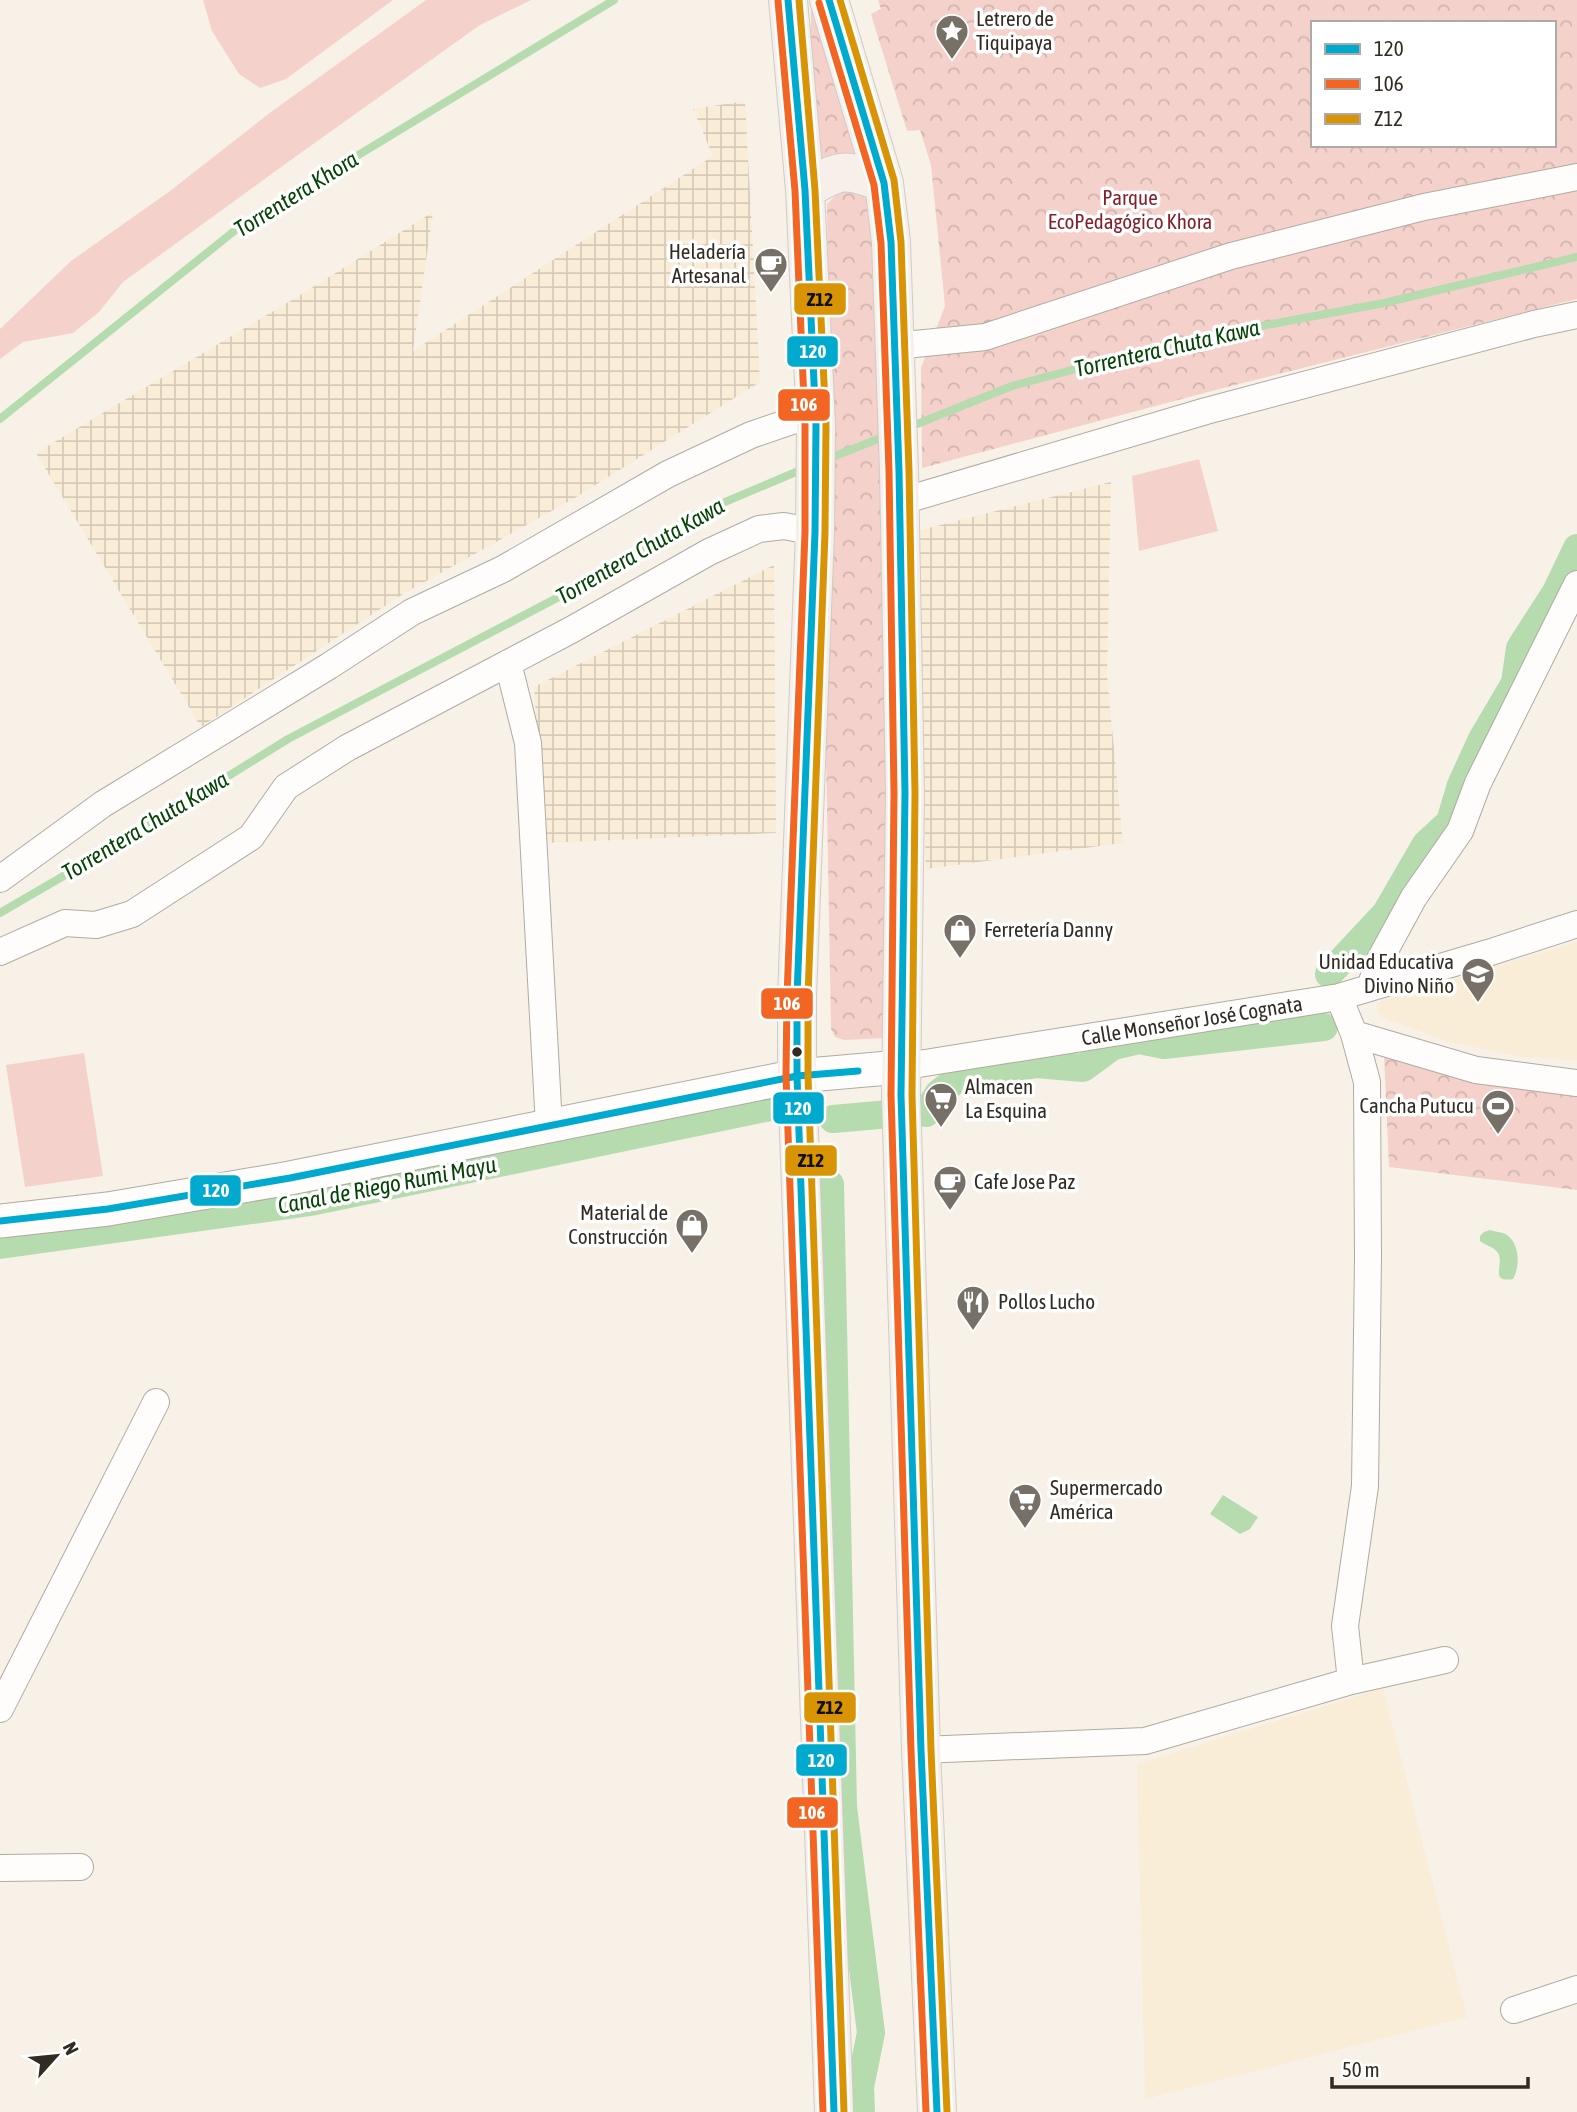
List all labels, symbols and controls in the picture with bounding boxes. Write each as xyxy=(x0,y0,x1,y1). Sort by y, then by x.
place label: Letrero de Tiquipaya xyxy=(976,6,1054,54)
place icon: Letrero de Tiquipaya xyxy=(933,12,971,61)
legend xyxy=(1311,21,1556,147)
text: 120 xyxy=(1374,36,1404,60)
text: 106 xyxy=(1374,71,1404,95)
text: Z12 xyxy=(1374,106,1403,130)
water label: Torrentera Khora xyxy=(229,146,363,242)
park label: Parque EcoPedagógico Khora xyxy=(1048,185,1212,233)
place label: Heladería Artesanal xyxy=(669,239,746,287)
cafe icon: Heladería Artesanal xyxy=(752,245,790,294)
line badge: Z12 xyxy=(793,282,847,316)
text: Z12 xyxy=(807,288,833,310)
water label: Torrentera Chuta Kawa xyxy=(1072,314,1262,382)
line badge: 120 xyxy=(786,335,839,368)
text: 120 xyxy=(800,340,826,362)
line badge: 106 xyxy=(777,388,831,422)
text: 106 xyxy=(791,393,817,415)
water label: Torrentera Chuta Kawa xyxy=(552,492,729,610)
water label: Torrentera Chuta Kawa xyxy=(57,766,233,886)
shop icon: Ferretería Danny xyxy=(941,911,979,960)
place label: Ferretería Danny xyxy=(984,917,1113,941)
place label: Unidad Educativa Divino Niño xyxy=(1318,949,1454,997)
school or university icon: Unidad Educativa Divino Niño xyxy=(1459,955,1497,1004)
line badge: 106 xyxy=(760,987,814,1020)
street label: Calle Monseñor José Cognata xyxy=(1080,991,1304,1049)
text: 106 xyxy=(774,992,800,1014)
unlabelled marker xyxy=(790,1045,804,1059)
place label: Almacen La Esquina xyxy=(965,1074,1047,1122)
supermarket icon: Almacen La Esquina xyxy=(922,1080,960,1129)
sports icon: Cancha Putucu xyxy=(1479,1087,1517,1136)
line badge: 120 xyxy=(772,1091,825,1125)
place label: Cancha Putucu xyxy=(1359,1093,1474,1117)
text: 120 xyxy=(785,1097,811,1119)
line badge: Z12 xyxy=(784,1144,838,1177)
text: Z12 xyxy=(798,1149,824,1171)
water label: Canal de Riego Rumi Mayu xyxy=(276,1151,498,1219)
cafe icon: Cafe Jose Paz xyxy=(931,1163,969,1212)
place label: Cafe Jose Paz xyxy=(974,1169,1075,1193)
line badge: 120 xyxy=(189,1174,242,1207)
text: 120 xyxy=(203,1179,229,1201)
place label: Material de Construcción xyxy=(568,1200,668,1248)
shop icon: Material de Construcción xyxy=(673,1206,711,1255)
restaurant icon: Pollos Lucho xyxy=(954,1283,992,1332)
place label: Pollos Lucho xyxy=(998,1289,1095,1313)
place label: Supermercado América xyxy=(1050,1475,1163,1523)
supermarket icon: Supermercado América xyxy=(1006,1481,1044,1530)
line badge: Z12 xyxy=(803,1691,857,1724)
text: Z12 xyxy=(817,1696,843,1718)
line badge: 120 xyxy=(795,1743,848,1777)
text: 120 xyxy=(808,1749,834,1771)
line badge: 106 xyxy=(786,1796,839,1829)
text: 106 xyxy=(799,1801,825,1823)
north arrow xyxy=(21,2021,91,2091)
text: N xyxy=(59,2038,83,2058)
scale bar xyxy=(1332,2046,1528,2090)
text: 50 m xyxy=(1342,2057,1380,2081)

